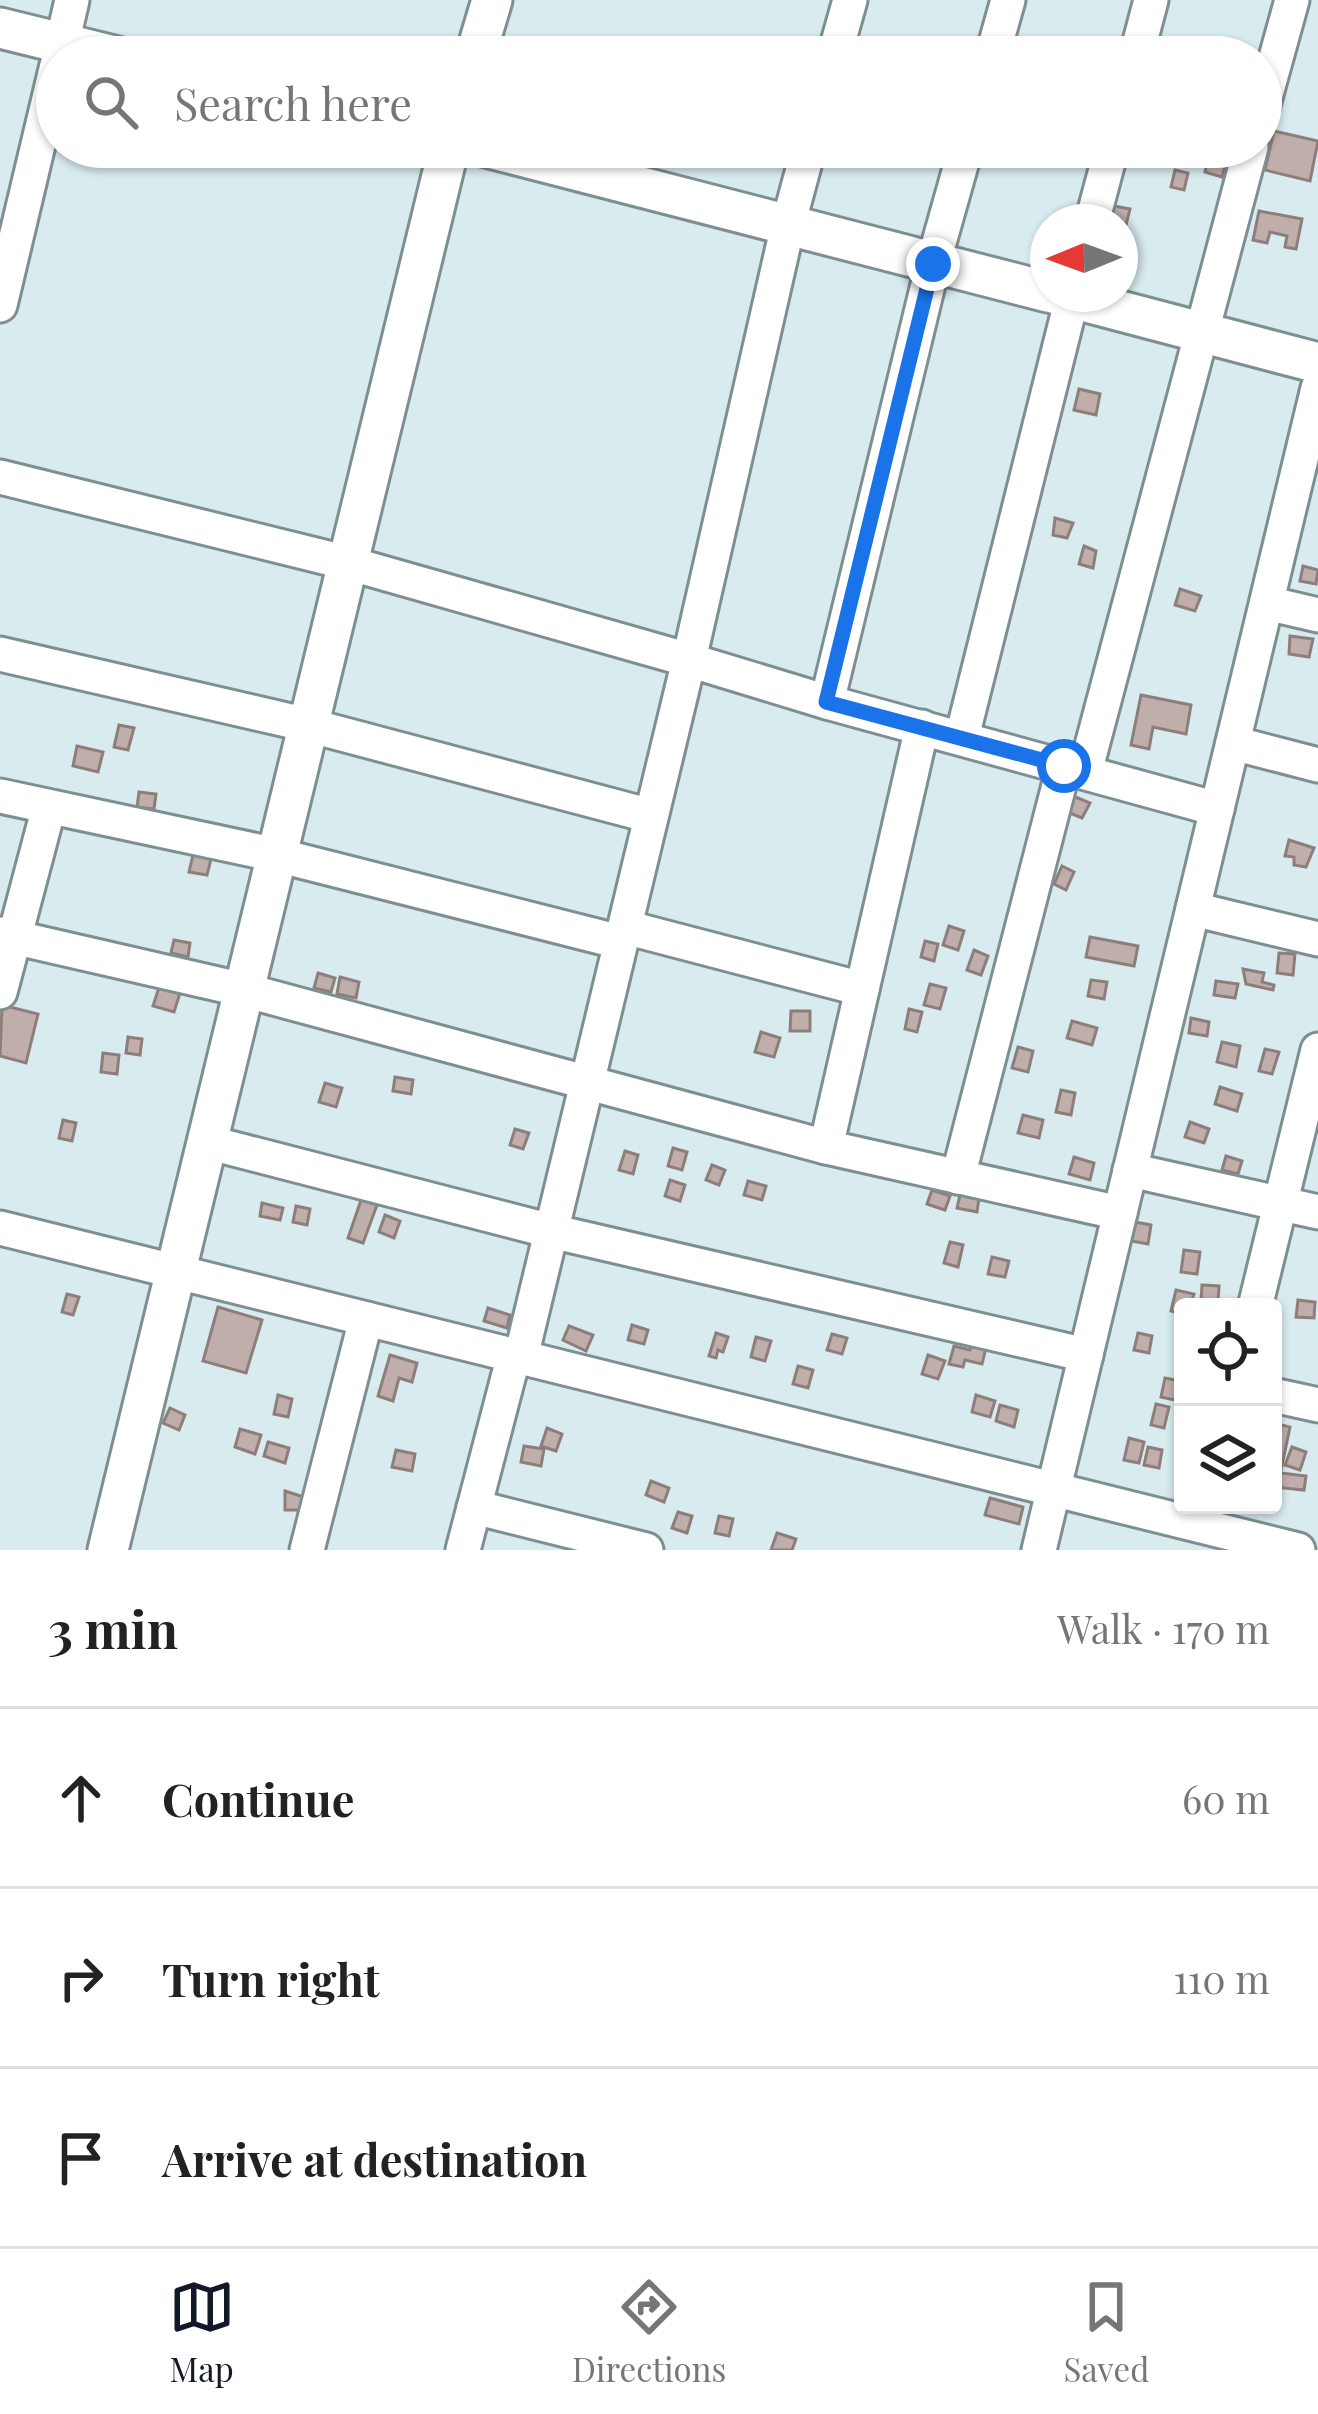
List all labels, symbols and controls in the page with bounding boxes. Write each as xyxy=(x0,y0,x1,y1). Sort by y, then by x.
search box xyxy=(36,36,1282,168)
icon: search xyxy=(78,69,144,135)
text: Search here xyxy=(174,72,412,132)
north arrow xyxy=(1030,204,1138,312)
route end xyxy=(906,237,960,291)
route start xyxy=(1037,739,1091,793)
map controls xyxy=(1174,1298,1282,1514)
button: locate xyxy=(1174,1298,1282,1406)
button: layers xyxy=(1174,1406,1282,1514)
text: 3 min xyxy=(48,1594,178,1662)
text: Walk · 170 m xyxy=(1057,1602,1270,1654)
icon: ahead xyxy=(48,1765,114,1831)
text: Continue xyxy=(162,1768,354,1828)
text: 60 m xyxy=(1182,1772,1270,1824)
icon: right xyxy=(48,1945,114,2011)
text: Turn right xyxy=(162,1948,380,2008)
text: 110 m xyxy=(1173,1952,1270,2004)
icon: arrive xyxy=(48,2125,114,2191)
text: Arrive at destination xyxy=(162,2128,587,2188)
tab: Map xyxy=(169,2274,235,2390)
tab: Directions xyxy=(572,2274,726,2390)
tab: Saved xyxy=(1064,2274,1149,2390)

